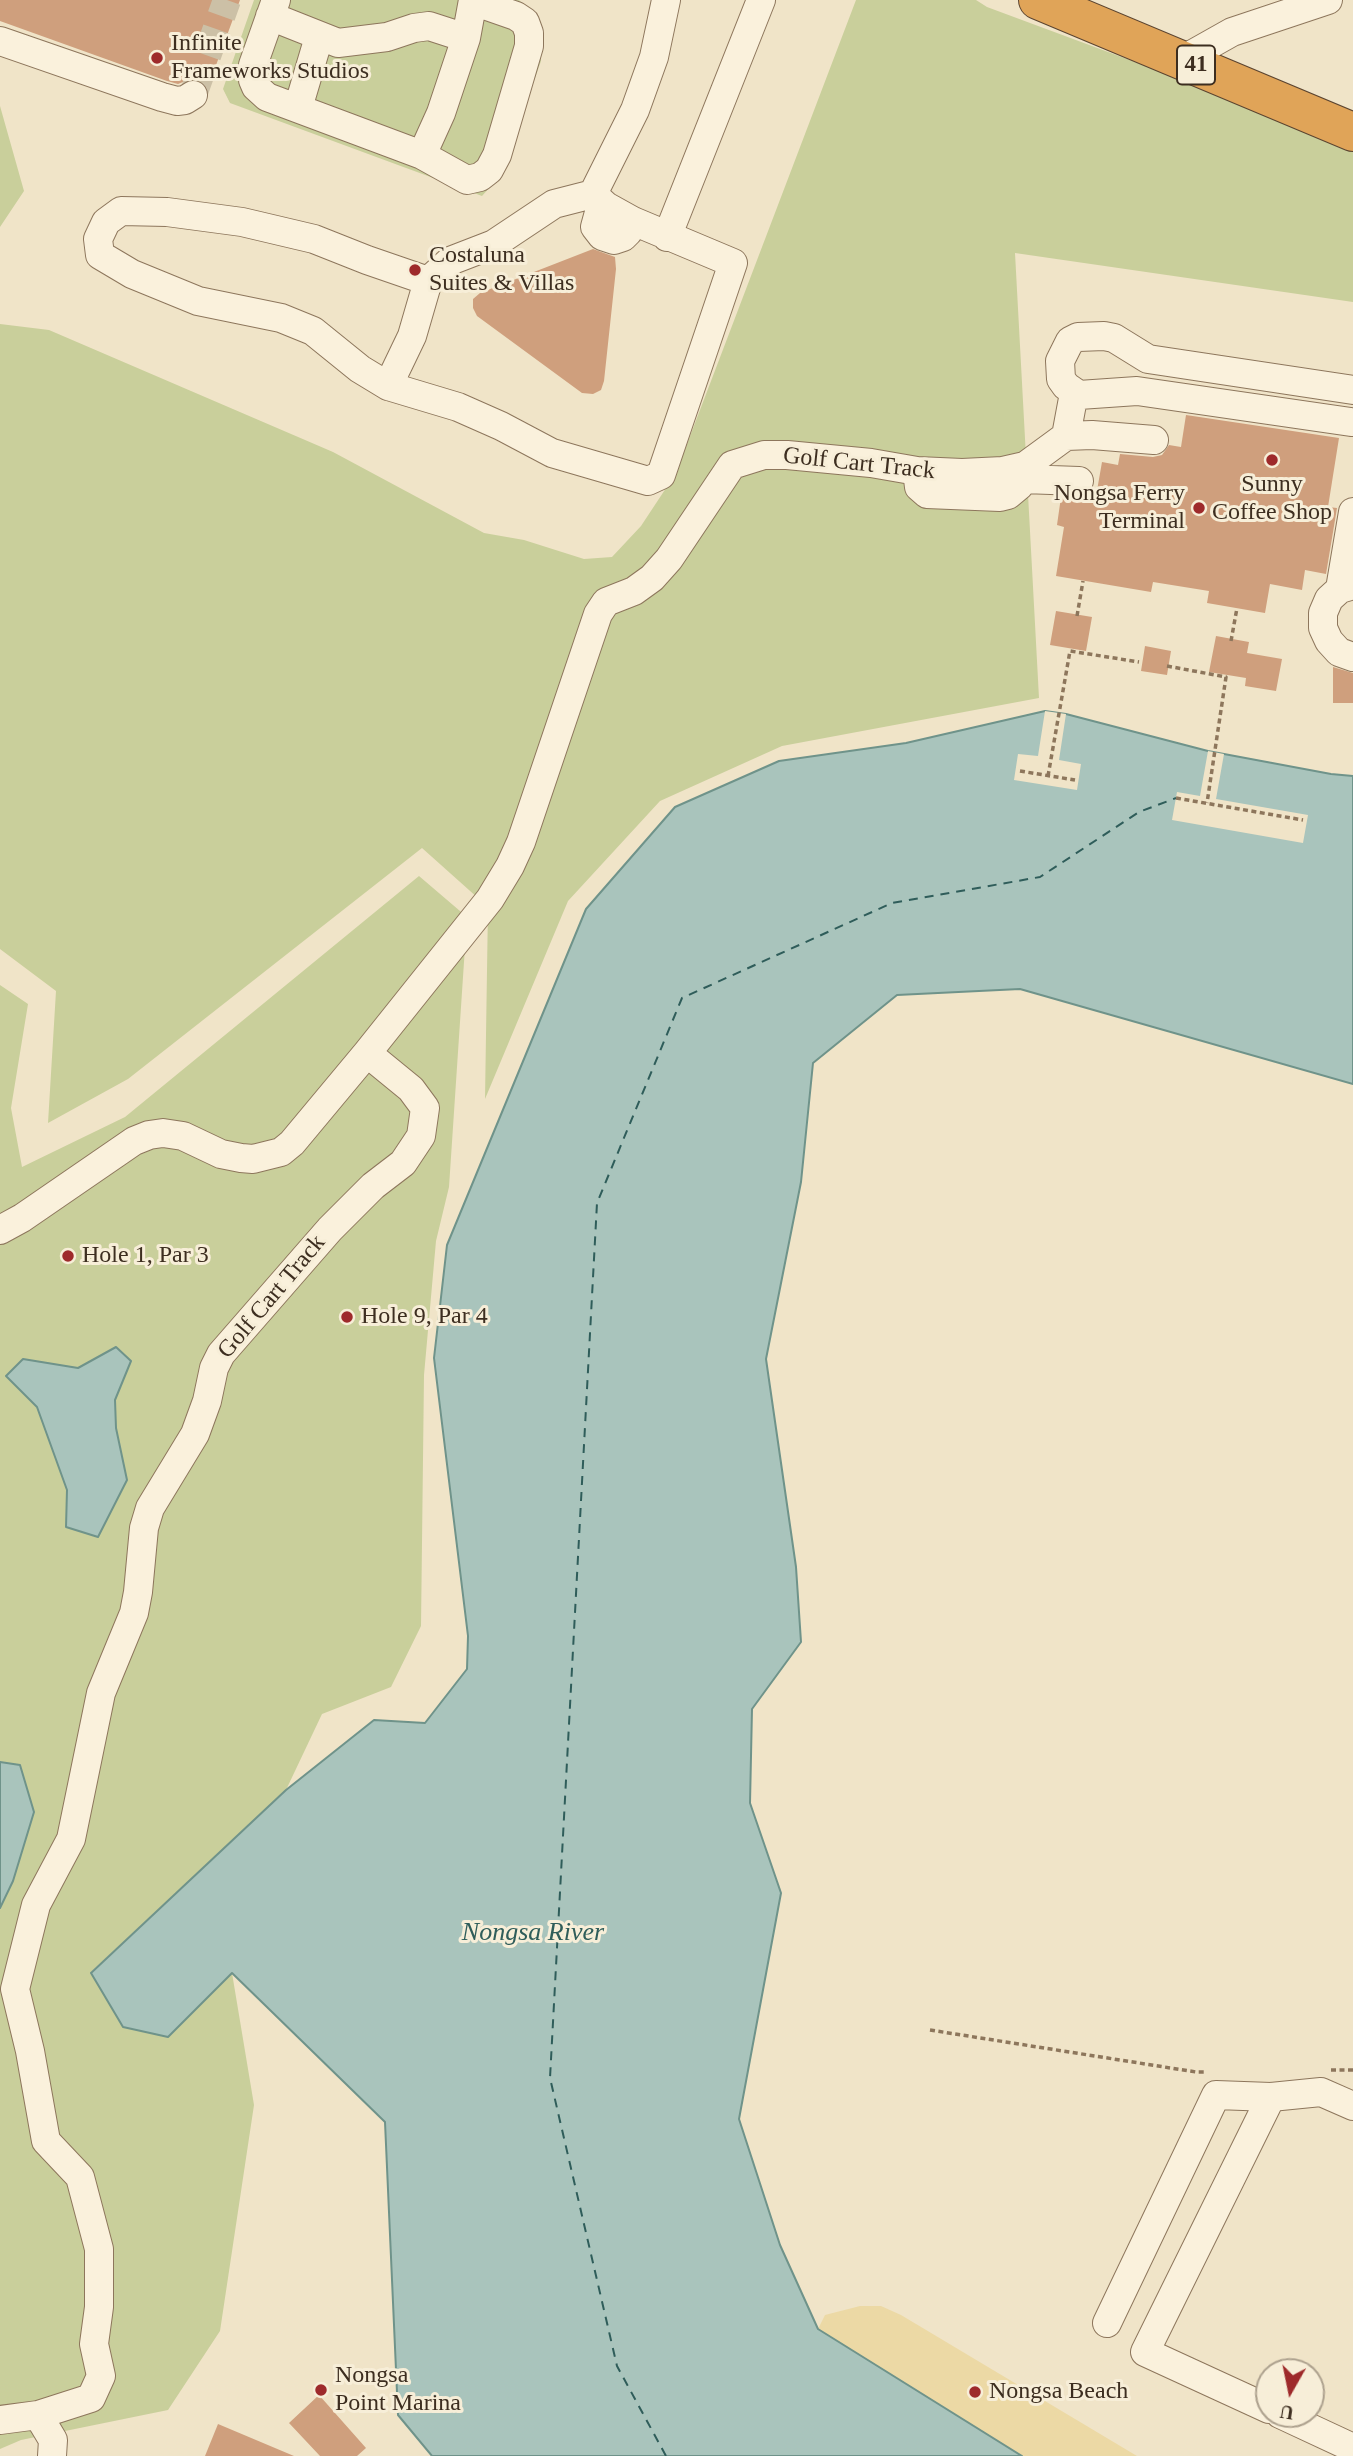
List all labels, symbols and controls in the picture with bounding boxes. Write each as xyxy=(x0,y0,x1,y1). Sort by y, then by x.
place label: Infinite Frameworks Studios xyxy=(171,30,369,86)
road number: 41 xyxy=(1177,46,1215,85)
marker: Infinite Frameworks Studios xyxy=(149,50,165,66)
place label: Costaluna Suites & Villas xyxy=(429,242,574,298)
marker: Costaluna Suites & Villas xyxy=(407,262,423,278)
street label: Golf Cart Track xyxy=(782,442,936,486)
marker: Sunny Coffee Shop xyxy=(1264,452,1280,468)
place label: Sunny Coffee Shop xyxy=(1212,471,1332,527)
place label: Nongsa Ferry Terminal xyxy=(1054,480,1185,536)
marker: Nongsa Ferry Terminal xyxy=(1191,500,1207,516)
street label: Golf Cart Track xyxy=(212,1229,332,1365)
place label: Hole 1, Par 3 xyxy=(82,1242,209,1270)
marker: Hole 1, Par 3 xyxy=(60,1248,76,1264)
place label: Hole 9, Par 4 xyxy=(361,1303,488,1331)
marker: Hole 9, Par 4 xyxy=(339,1309,355,1325)
water label: Nongsa River xyxy=(462,1917,604,1949)
north arrow xyxy=(1255,2358,1325,2428)
place label: Nongsa Point Marina xyxy=(335,2362,461,2418)
place label: Nongsa Beach xyxy=(989,2378,1128,2406)
marker: Nongsa Point Marina xyxy=(313,2382,329,2398)
marker: Nongsa Beach xyxy=(967,2384,983,2400)
text: U xyxy=(1279,2401,1295,2424)

